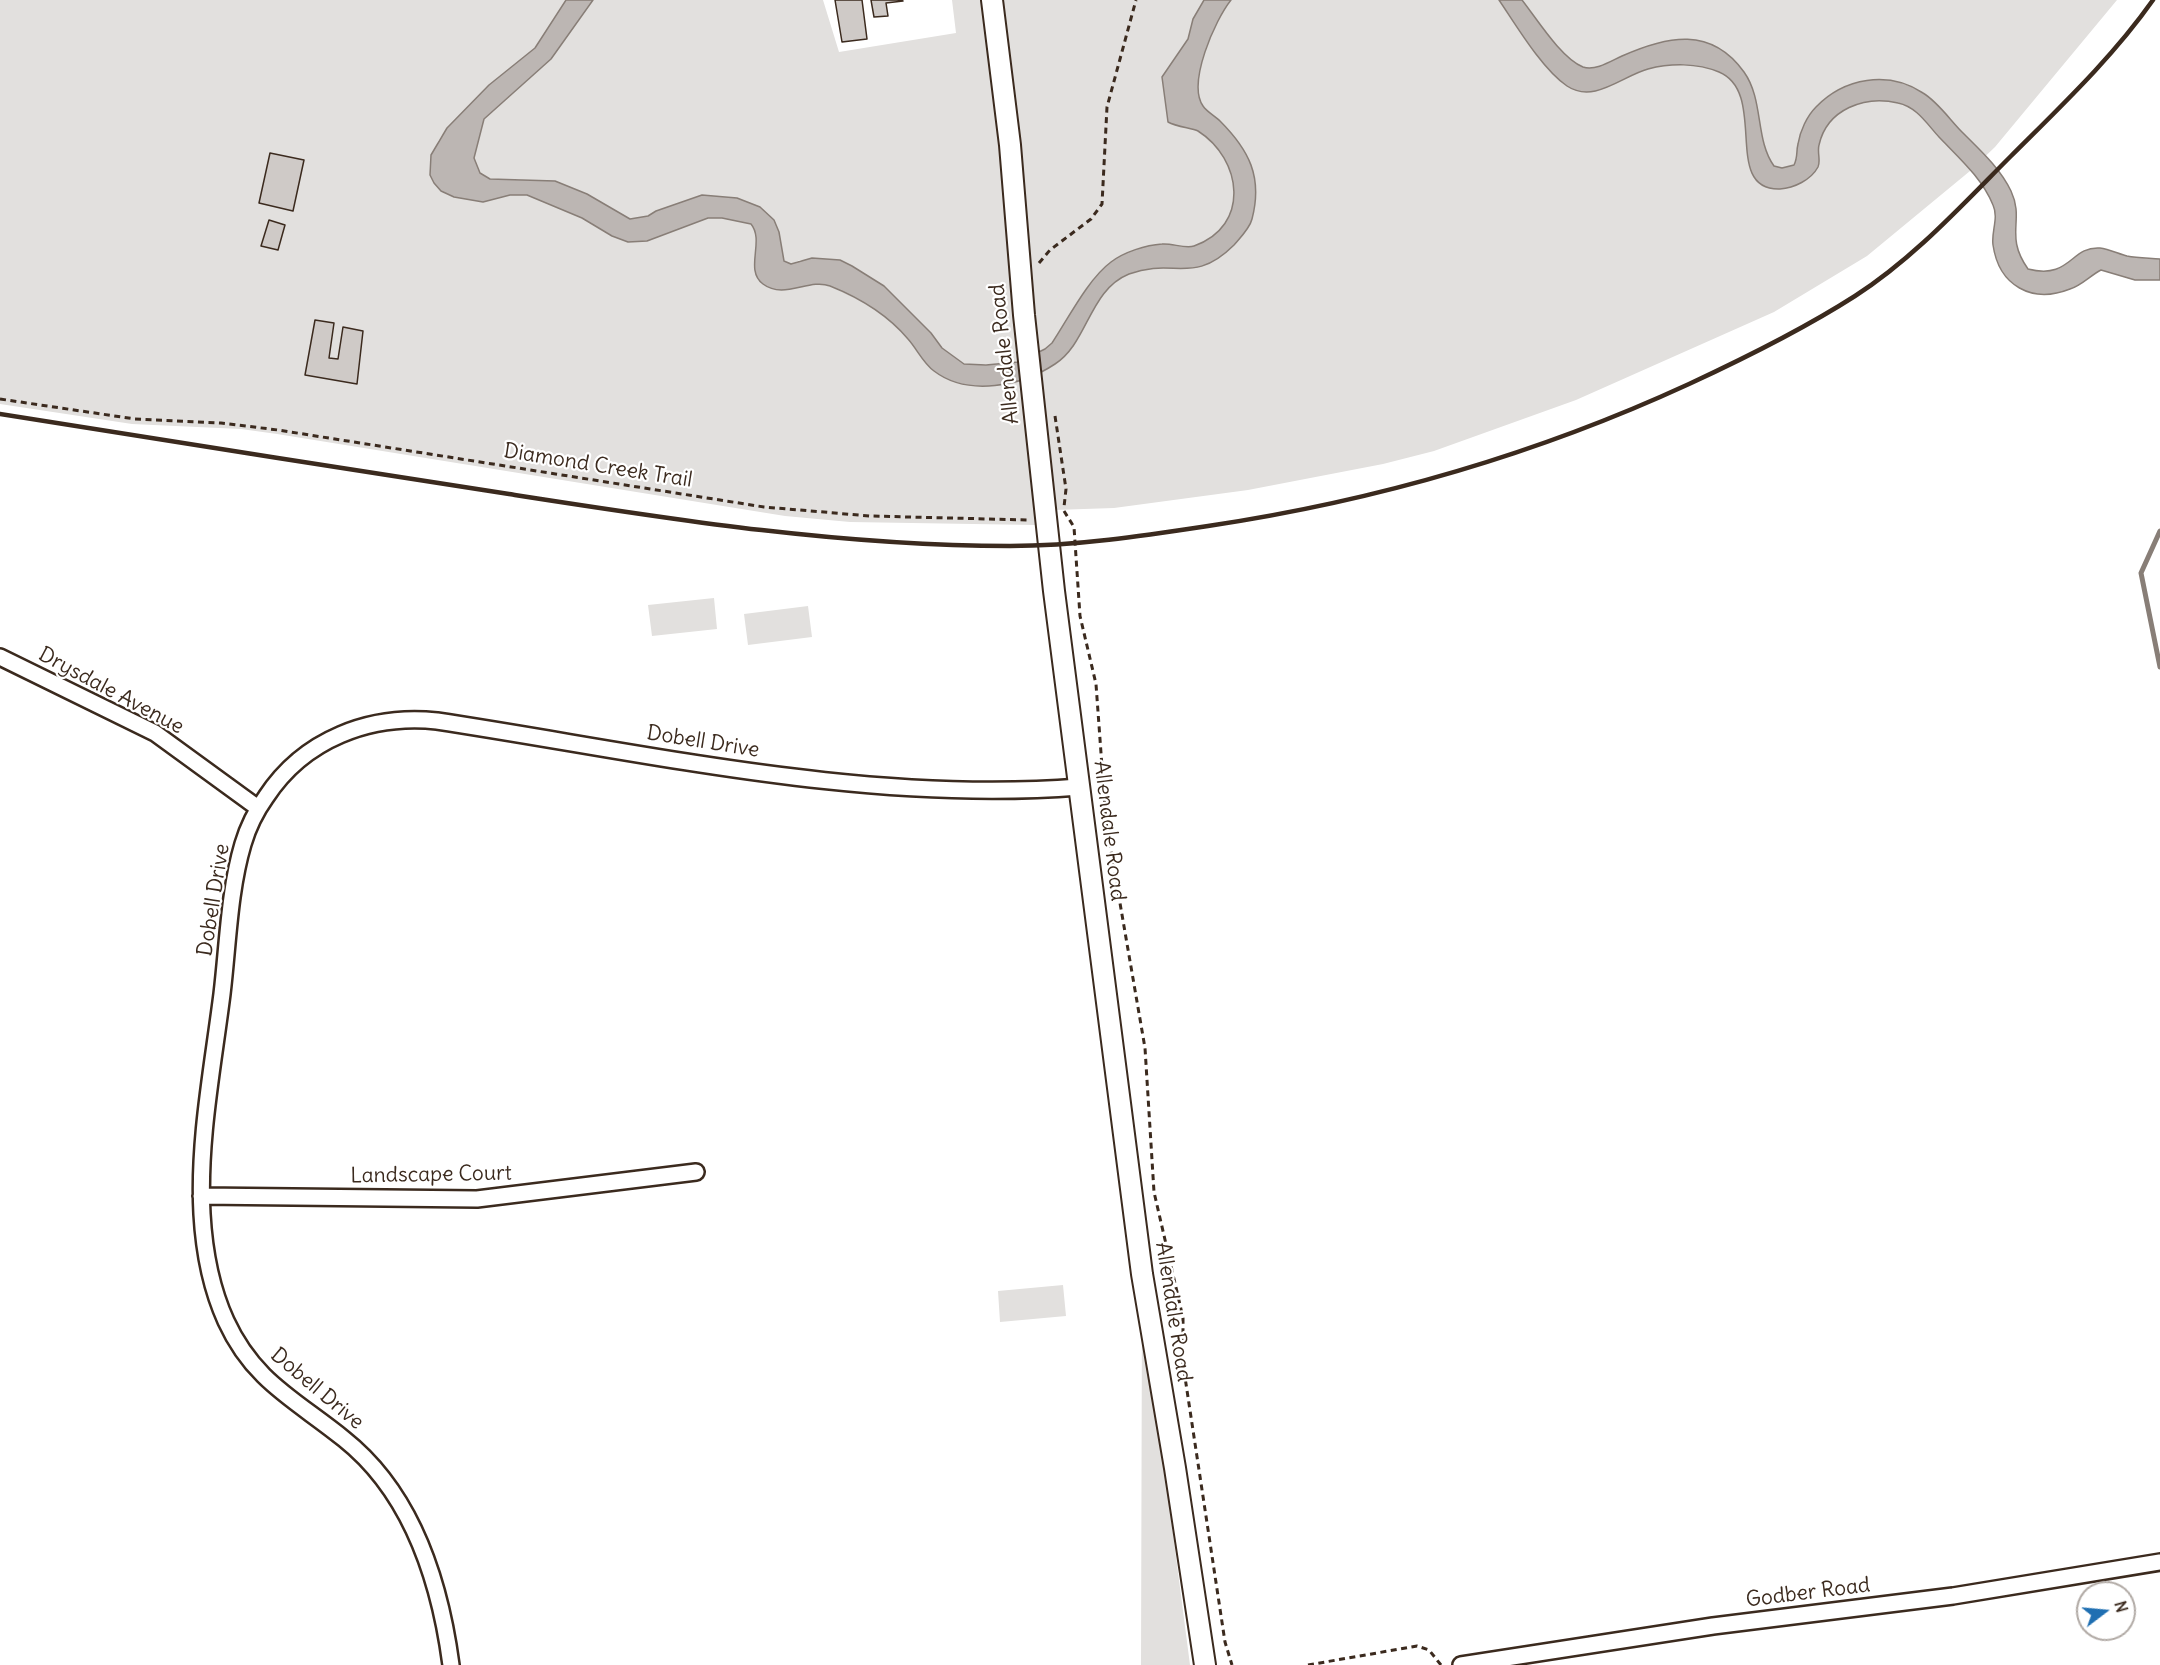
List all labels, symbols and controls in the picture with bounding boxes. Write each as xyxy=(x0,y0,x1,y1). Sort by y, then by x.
street label: Allendale Road xyxy=(985,283,1025,425)
street label: Diamond Creek Trail xyxy=(502,439,694,493)
street label: Drysdale Avenue xyxy=(34,642,188,740)
street label: Dobell Drive xyxy=(645,721,761,763)
street label: Allendale Road xyxy=(1088,760,1130,902)
street label: Dobell Drive xyxy=(193,842,235,958)
street label: Landscape Court xyxy=(350,1161,512,1189)
street label: Allendale Road xyxy=(1150,1240,1196,1384)
street label: Dobell Drive xyxy=(265,1343,369,1435)
street label: Godber Road xyxy=(1744,1573,1872,1613)
north arrow xyxy=(2076,1581,2136,1641)
text: N xyxy=(2110,1599,2133,1615)

